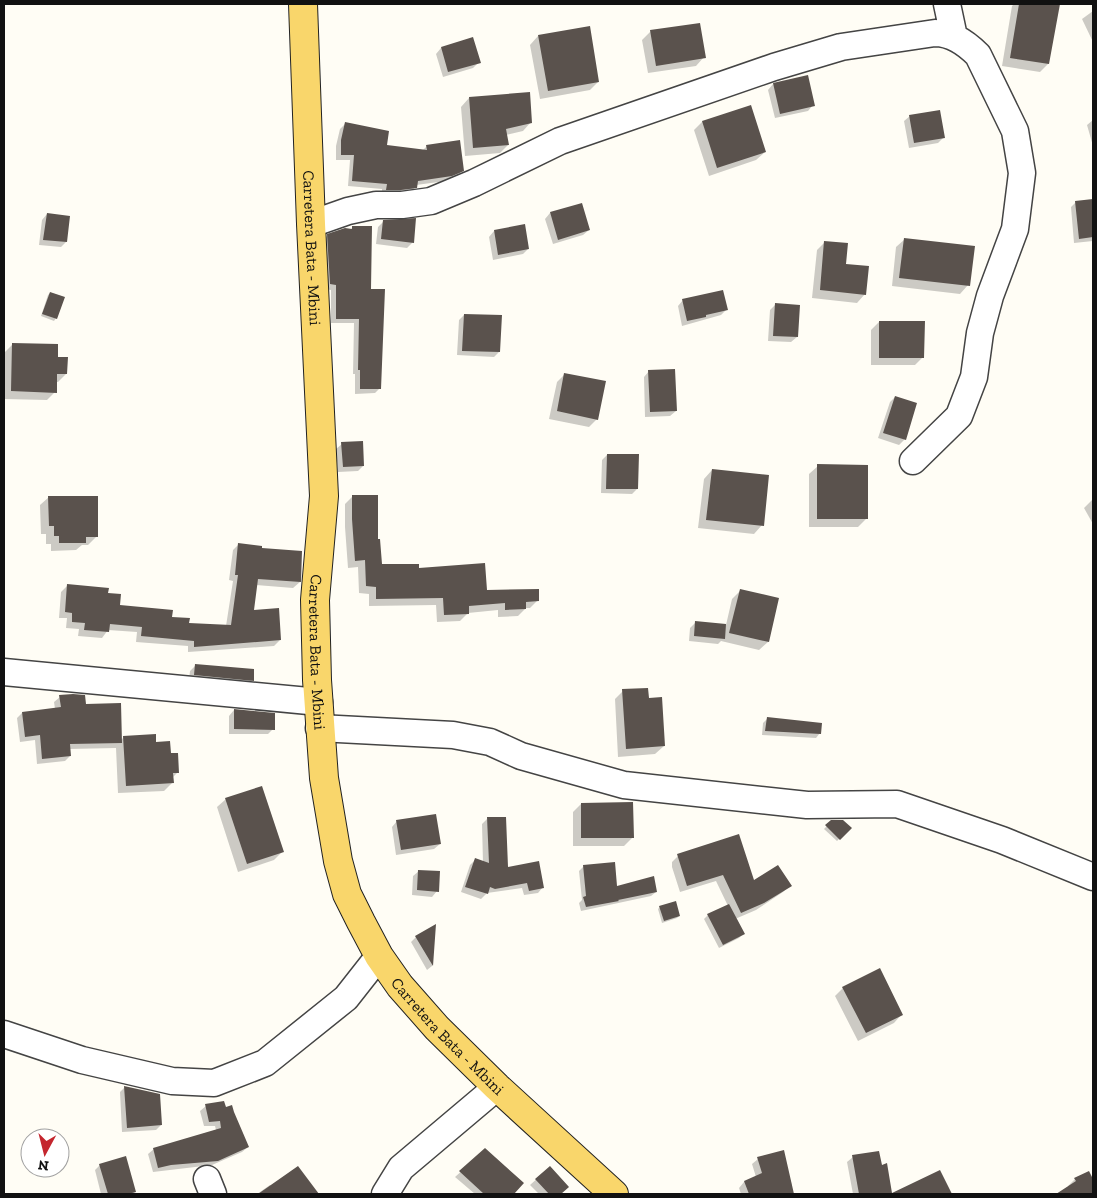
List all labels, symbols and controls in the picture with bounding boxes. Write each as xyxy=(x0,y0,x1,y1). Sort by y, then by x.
street label: Carretera Bata - Mbini xyxy=(299,170,325,326)
street label: Carretera Bata - Mbini xyxy=(305,574,330,731)
street label: Carretera Bata - Mbini xyxy=(387,974,508,1099)
north arrow xyxy=(20,1128,70,1178)
text: N xyxy=(37,1156,50,1174)

